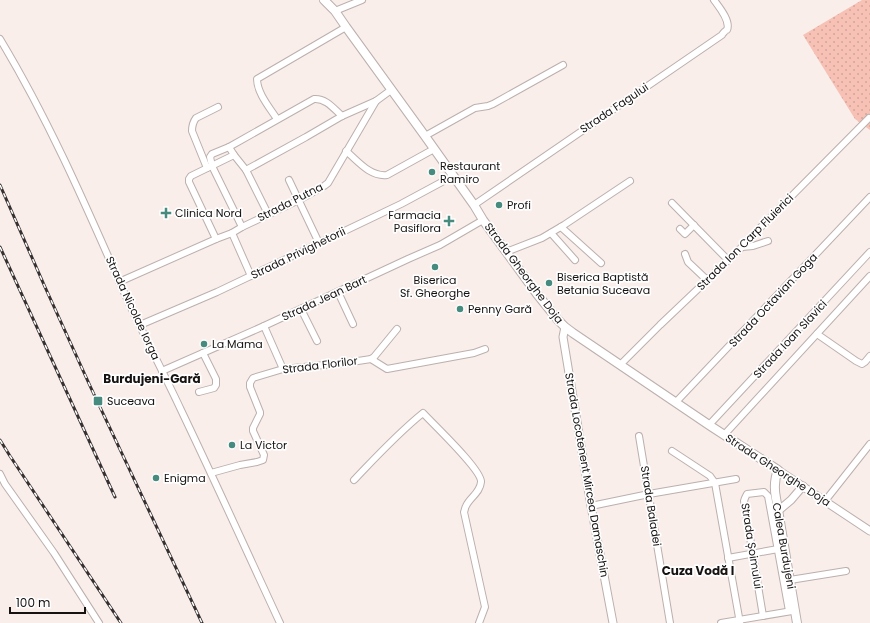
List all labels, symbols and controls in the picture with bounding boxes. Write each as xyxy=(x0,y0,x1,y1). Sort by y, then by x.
street label: Strada Fagului xyxy=(576,79,652,137)
place label: Restaurant Ramiro xyxy=(440,158,500,187)
marker: Restaurant Ramiro xyxy=(427,167,437,177)
street label: Strada Putna xyxy=(254,179,326,225)
street label: Strada Ion Carp Fluierici xyxy=(693,190,797,294)
place label: Profi xyxy=(507,197,531,213)
marker: Profi xyxy=(494,200,504,210)
place label: Clinica Nord xyxy=(175,205,242,221)
marker: Clinica Nord xyxy=(160,207,172,219)
place label: Farmacia Pasiflora xyxy=(388,207,441,236)
marker: Farmacia Pasiflora xyxy=(444,216,454,226)
street label: Strada Gheorghe Doja xyxy=(481,219,567,327)
street label: Strada Privighetorii xyxy=(248,223,348,283)
street label: Strada Octavian Goga xyxy=(725,249,821,351)
street label: Strada Nicolae Iorga xyxy=(102,254,164,362)
marker: Biserica Sf. Gheorghe xyxy=(430,262,440,272)
place label: Biserica Baptistă Betania Suceava xyxy=(557,269,650,298)
street label: Strada Jean Bart xyxy=(279,271,369,325)
place label: Biserica Sf. Gheorghe xyxy=(400,272,470,301)
marker: Biserica Baptistă Betania Suceava xyxy=(544,278,554,288)
street label: Strada Ioan Slavici xyxy=(749,296,831,382)
place label: Penny Gară xyxy=(468,301,532,317)
marker: Penny Gară xyxy=(455,304,465,314)
place label: La Mama xyxy=(212,336,263,352)
marker: La Mama xyxy=(199,339,209,349)
street label: Strada Florilor xyxy=(281,352,359,378)
district label: Burdujeni-Gară xyxy=(103,370,201,387)
street label: Strada Locotenent Mircea Damaschin xyxy=(561,372,613,578)
place label: Suceava xyxy=(107,393,155,409)
marker: Suceava xyxy=(92,395,104,407)
street label: Strada Gheorghe Doja xyxy=(722,430,834,510)
place label: La Victor xyxy=(240,437,287,453)
marker: La Victor xyxy=(227,440,237,450)
street label: Strada Baladei xyxy=(637,465,665,548)
place label: Enigma xyxy=(164,470,206,486)
marker: Enigma xyxy=(151,473,161,483)
street label: Strada Șoimului xyxy=(737,502,767,590)
street label: Calea Burdujeni xyxy=(769,502,800,591)
district label: Cuza Vodă I xyxy=(662,562,734,579)
scale bar xyxy=(10,589,85,615)
text: 100 m xyxy=(16,594,50,611)

